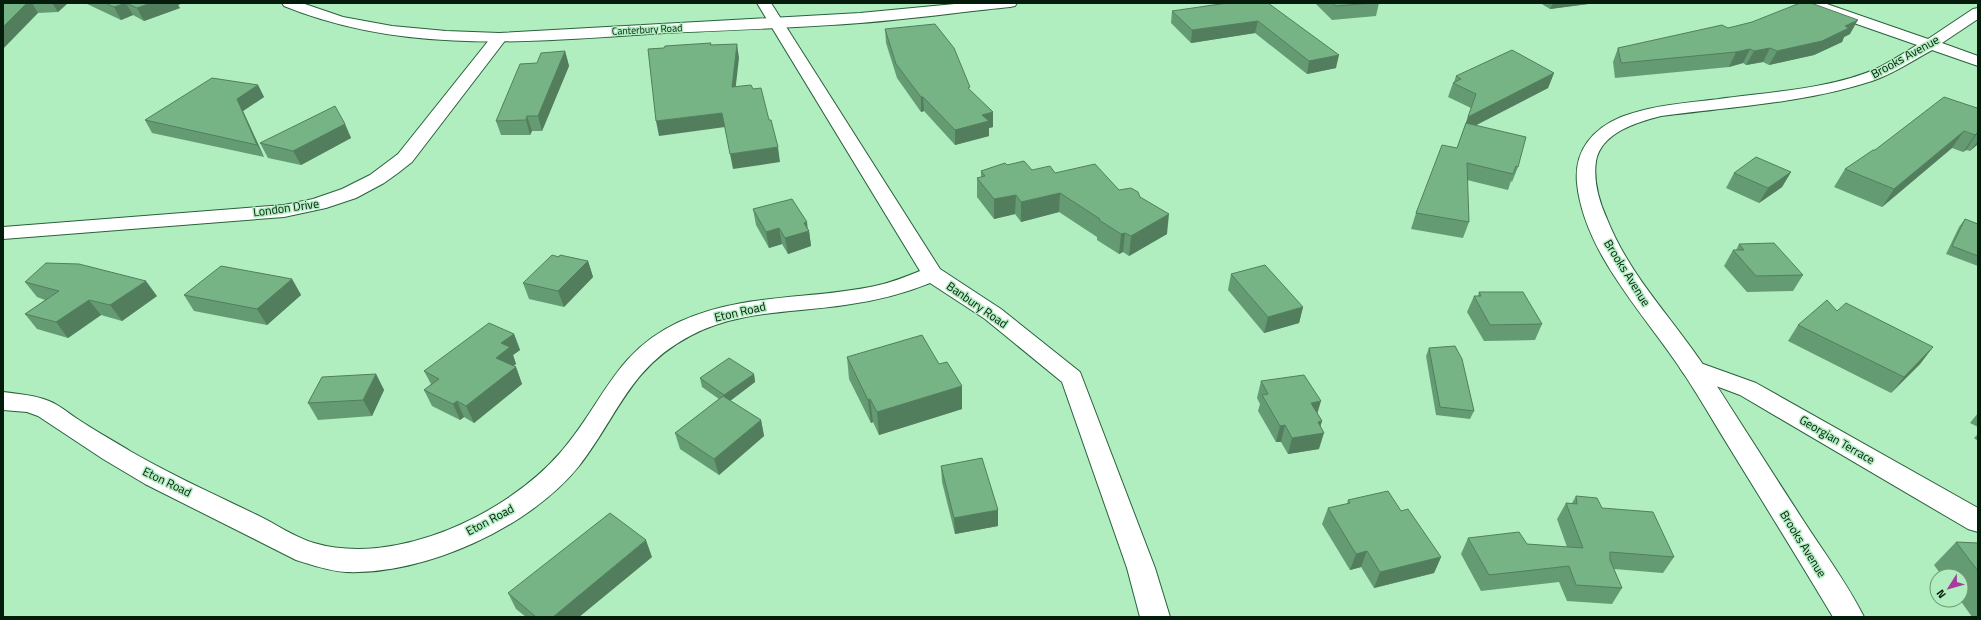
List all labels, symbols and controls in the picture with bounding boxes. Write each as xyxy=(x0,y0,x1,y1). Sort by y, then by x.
street label: Canterbury Road xyxy=(611,20,683,39)
street label: Brooks Avenue xyxy=(1867,30,1942,83)
street label: London Drive xyxy=(252,193,320,222)
street label: Brooks Avenue xyxy=(1599,236,1656,310)
street label: Banbury Road xyxy=(943,276,1012,333)
street label: Eton Road xyxy=(712,296,767,327)
street label: Georgian Terrace xyxy=(1796,410,1879,469)
street label: Eton Road xyxy=(140,462,195,502)
street label: Eton Road xyxy=(462,499,517,540)
street label: Brooks Avenue xyxy=(1775,507,1832,581)
north arrow xyxy=(1929,568,1969,608)
text: N xyxy=(1932,586,1950,602)

